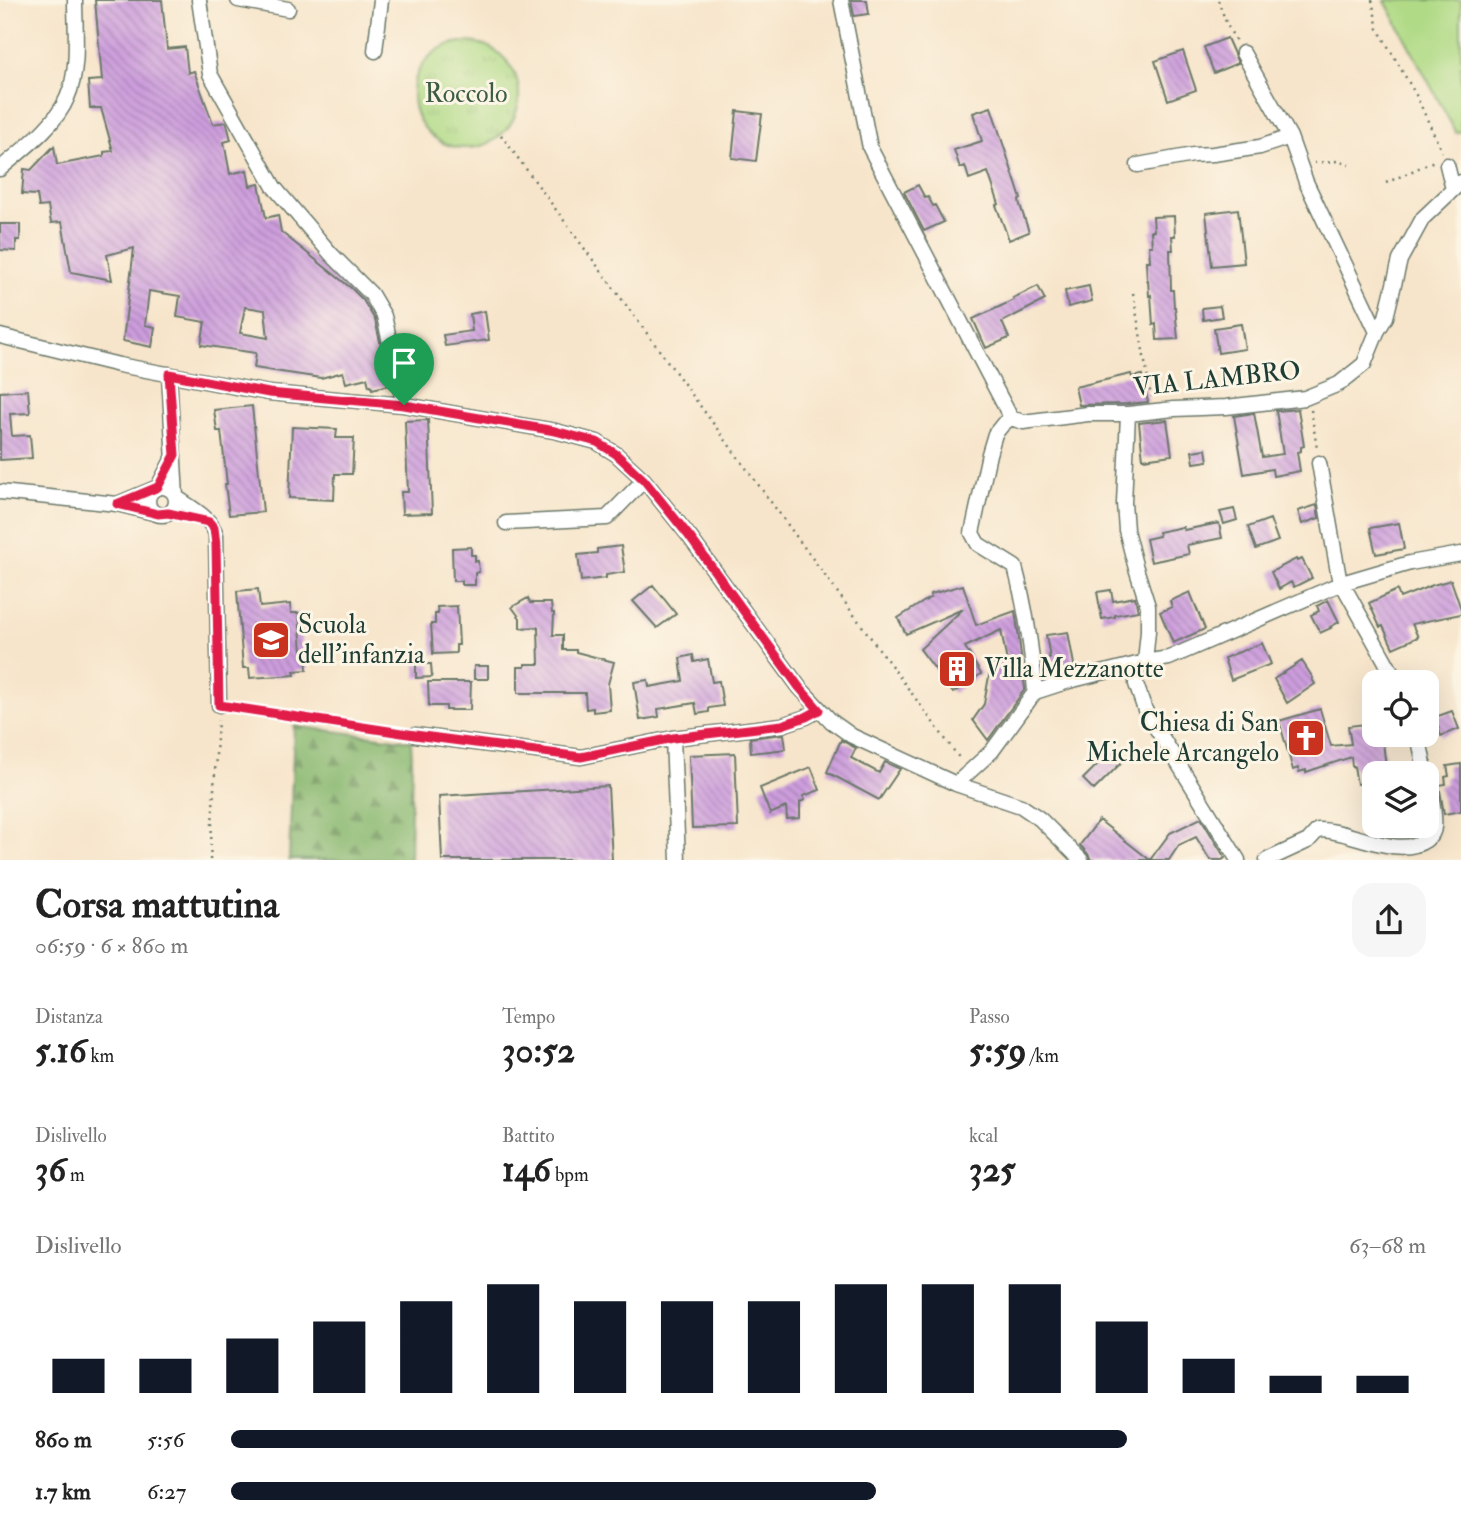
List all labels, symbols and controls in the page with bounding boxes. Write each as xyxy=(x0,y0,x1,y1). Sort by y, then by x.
park label: Roccolo xyxy=(424,78,508,110)
pin xyxy=(374,333,434,405)
icon: arrive xyxy=(385,344,423,382)
street label: VIA LAMBRO xyxy=(1132,354,1302,404)
place label: Scuola dell'infanzia xyxy=(298,609,425,671)
school or university icon: Scuola dell'infanzia xyxy=(250,619,292,661)
building icon: Villa Mezzanotte xyxy=(936,648,978,690)
place label: Villa Mezzanotte xyxy=(984,653,1164,685)
map controls xyxy=(1362,670,1439,838)
button: locate xyxy=(1362,670,1439,747)
place label: Chiesa di San Michele Arcangelo xyxy=(1086,707,1279,769)
church icon: Chiesa di San Michele Arcangelo xyxy=(1285,717,1327,759)
button: layers xyxy=(1362,761,1439,838)
text: Corsa mattutina xyxy=(35,881,279,929)
button: share xyxy=(1352,883,1426,957)
text: 06:59 · 6 × 860 m xyxy=(35,931,188,960)
text: Distanza xyxy=(35,1005,103,1029)
text: Tempo xyxy=(502,1005,555,1029)
text: Passo xyxy=(969,1005,1010,1029)
text: 5.16 xyxy=(35,1029,87,1073)
text: 30:52 xyxy=(502,1029,575,1073)
text: 5:59 xyxy=(969,1029,1026,1073)
text: km xyxy=(87,1044,114,1068)
text: /km xyxy=(1026,1044,1059,1068)
text: Dislivello xyxy=(35,1124,107,1148)
text: Battito xyxy=(502,1124,555,1148)
text: kcal xyxy=(969,1124,998,1148)
text: 36 xyxy=(35,1148,66,1192)
text: 146 xyxy=(502,1148,551,1192)
text: 325 xyxy=(969,1148,1015,1192)
text: m xyxy=(66,1163,85,1187)
text: bpm xyxy=(551,1163,589,1187)
text: Dislivello xyxy=(35,1231,122,1260)
text: 63–68 m xyxy=(1349,1231,1426,1260)
text: 860 m xyxy=(35,1425,92,1454)
text: 5:56 xyxy=(147,1425,184,1454)
text: 1.7 km xyxy=(35,1477,91,1506)
text: 6:27 xyxy=(147,1477,186,1506)

